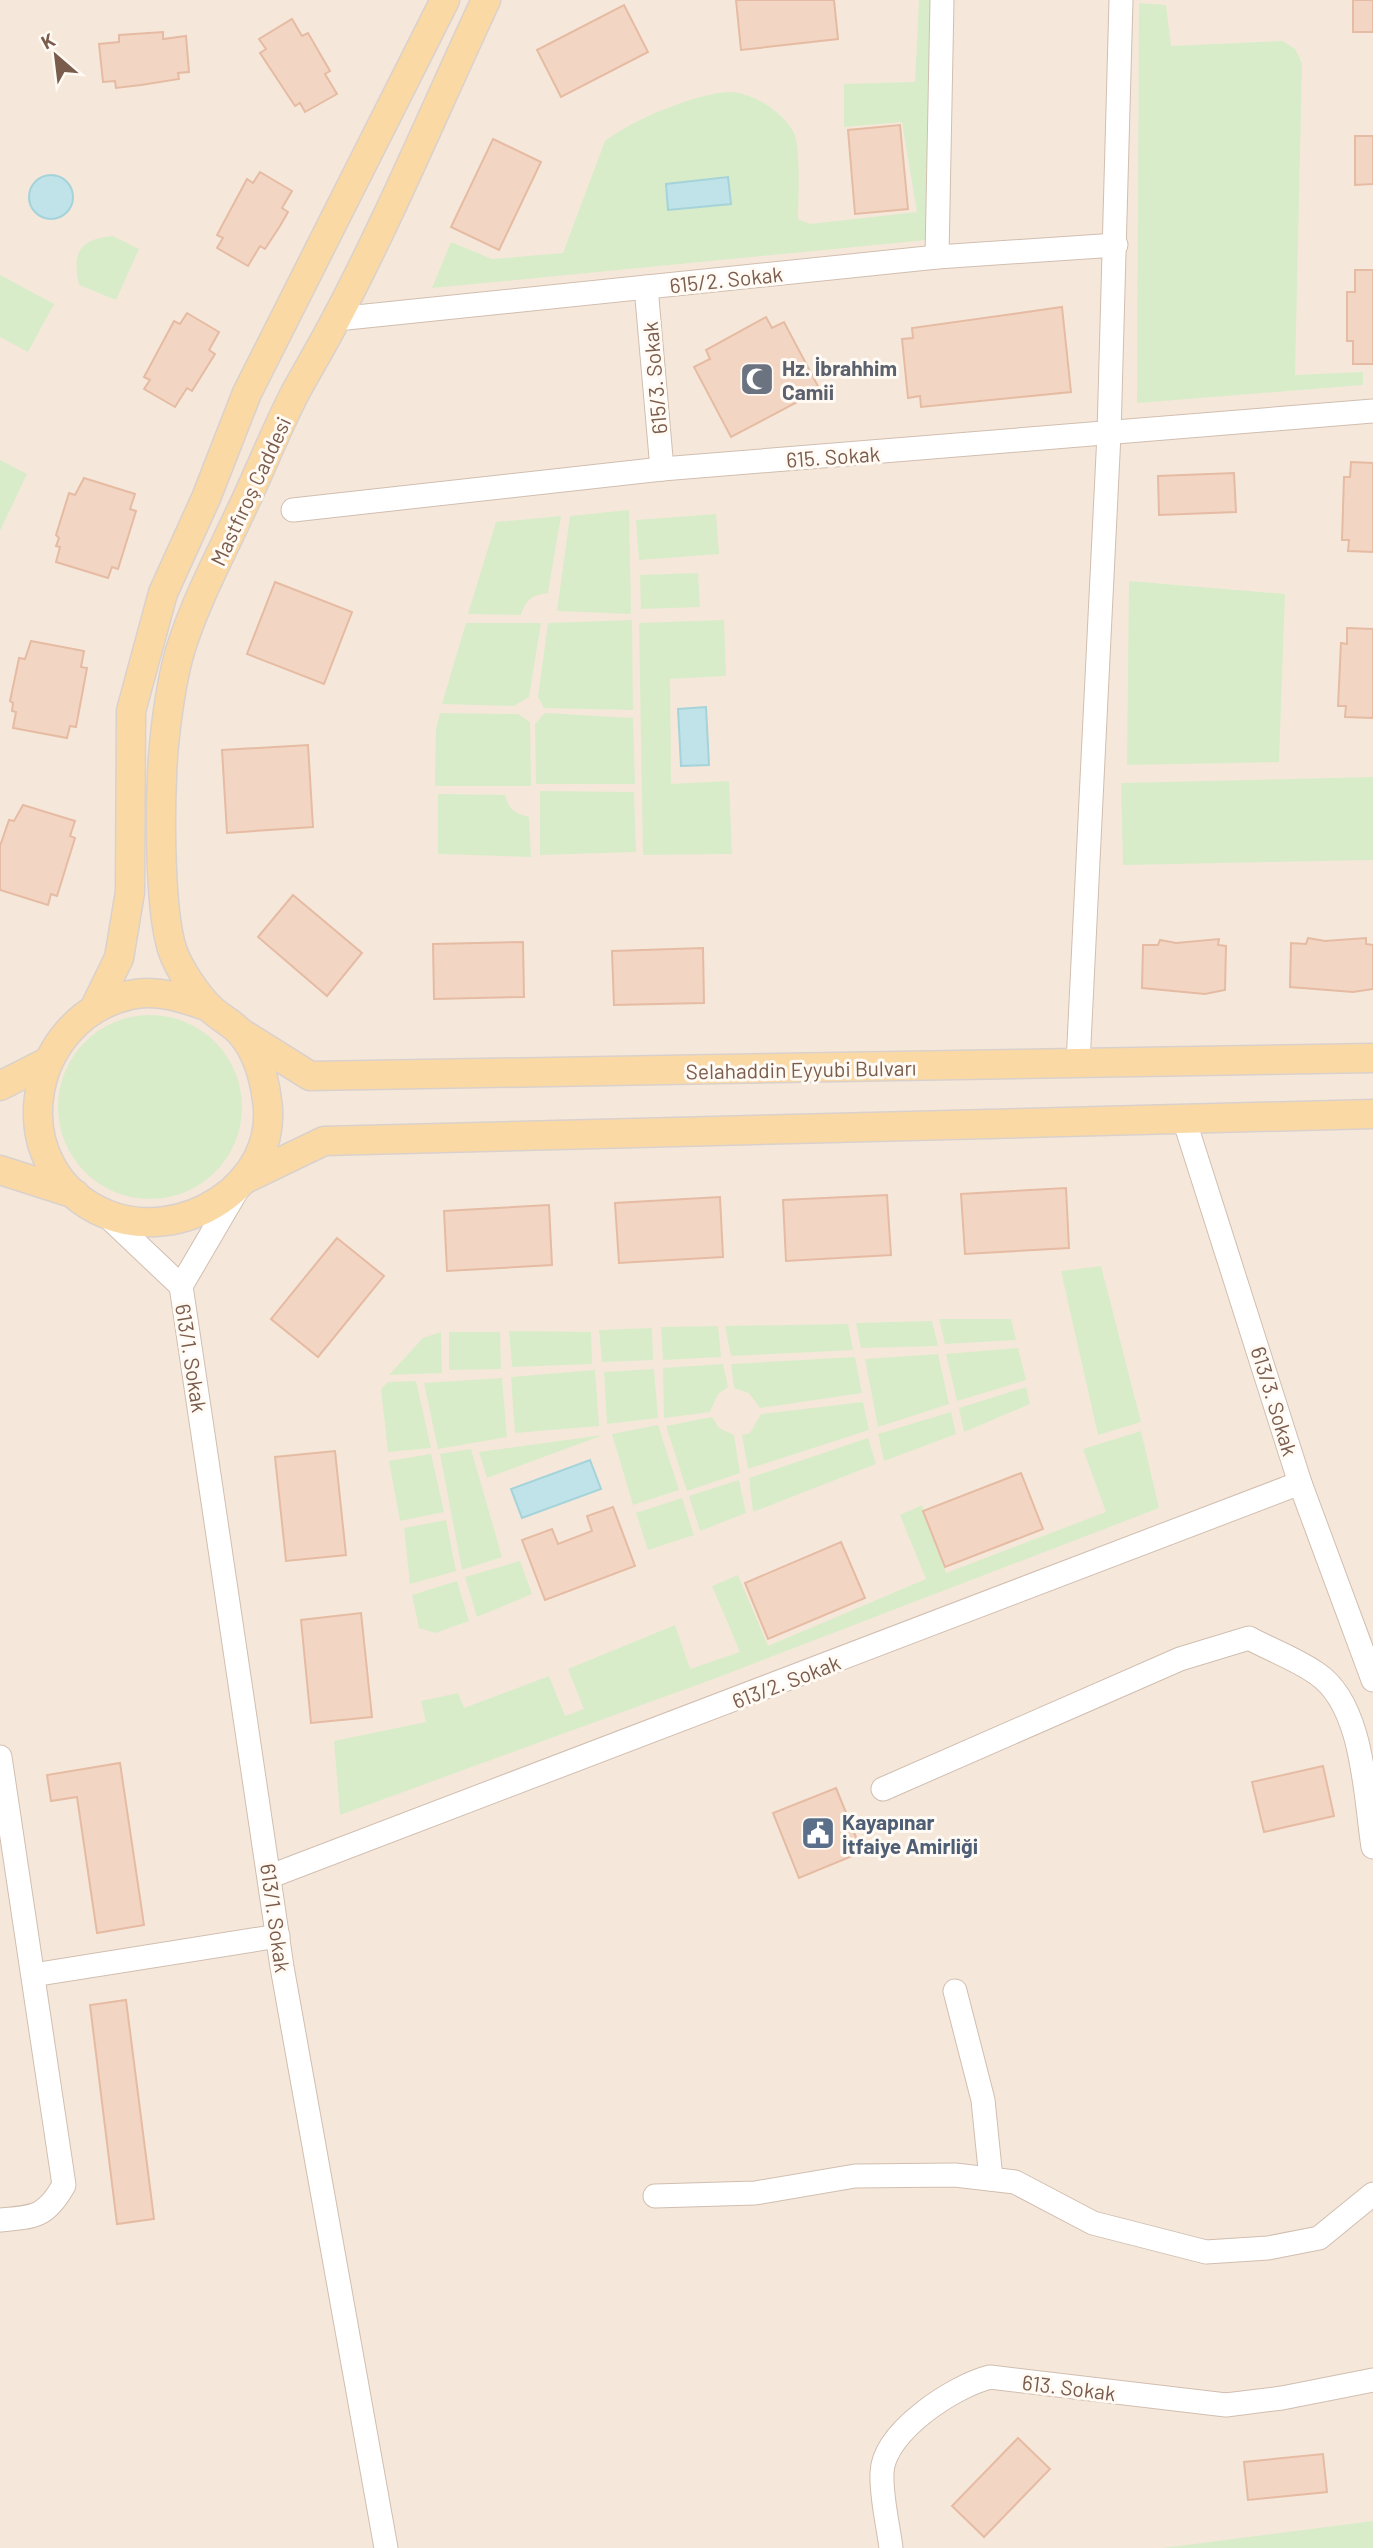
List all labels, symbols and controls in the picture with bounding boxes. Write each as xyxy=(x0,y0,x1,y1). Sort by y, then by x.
north arrow xyxy=(21,21,91,91)
text: K xyxy=(37,28,59,53)
street label: 615/2. Sokak xyxy=(668,261,784,297)
street label: 615/3. Sokak xyxy=(637,321,671,435)
place label: Hz. İbrahhim Camii xyxy=(782,355,897,404)
mosque icon: Hz. İbrahhim Camii xyxy=(738,360,776,398)
street label: Mastfıroş Caddesi xyxy=(205,413,295,569)
street label: 615. Sokak xyxy=(785,440,881,472)
street label: Selahaddin Eyyubi Bulvarı xyxy=(685,1054,917,1084)
street label: 613/1. Sokak xyxy=(171,1302,213,1414)
street label: 613/3. Sokak xyxy=(1247,1343,1303,1459)
street label: 613/2. Sokak xyxy=(728,1649,844,1713)
place label: Kayapınar İtfaiye Amirliği xyxy=(842,1809,978,1858)
public building icon: Kayapınar İtfaiye Amirliği xyxy=(799,1814,837,1852)
street label: 613/1. Sokak xyxy=(256,1862,296,1974)
street label: 613. Sokak xyxy=(1021,2369,1117,2405)

